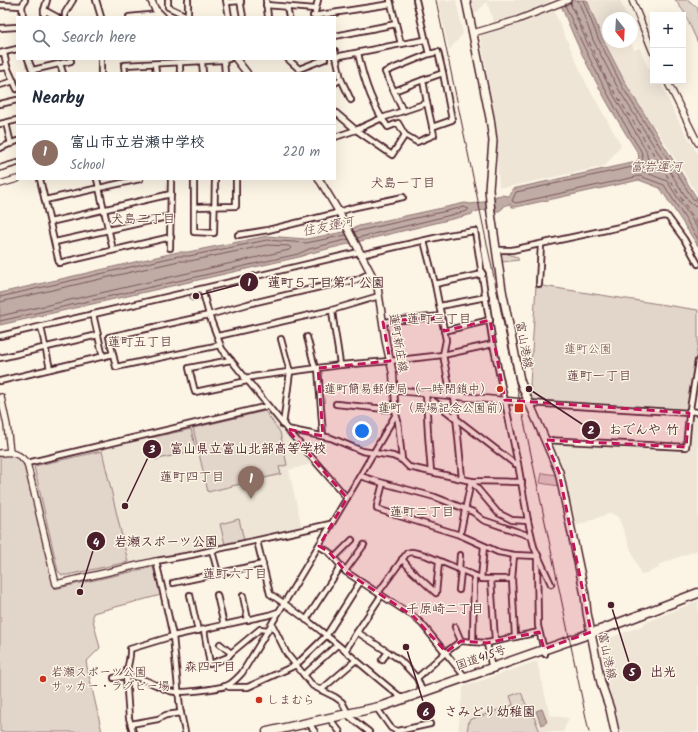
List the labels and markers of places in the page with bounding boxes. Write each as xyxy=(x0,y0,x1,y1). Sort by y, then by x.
callout: 蓮町５丁目第１公園 xyxy=(239,269,392,294)
place label: 蓮町簡易郵便局（一時閉鎖中） xyxy=(324,380,492,399)
marker: 蓮町簡易郵便局（一時閉鎖中） xyxy=(495,384,505,394)
place label: 蓮町（馬場記念公園前） xyxy=(378,399,510,418)
marker: 蓮町（馬場記念公園前） xyxy=(513,402,525,414)
callout: おでんや 竹 xyxy=(581,417,687,442)
callout: 富山県立富山北部高等学校 xyxy=(142,436,334,461)
pin: 1 xyxy=(238,466,264,499)
callout: 岩瀬スポーツ公園 xyxy=(86,529,226,554)
callout: 出光 xyxy=(622,659,684,684)
place label: 岩瀬スポーツ公園 サッカー・ラグビー場 xyxy=(51,663,170,696)
marker: 岩瀬スポーツ公園 サッカー・ラグビー場 xyxy=(38,674,48,684)
place label: しまむら xyxy=(267,691,315,710)
marker: しまむら xyxy=(254,695,264,705)
callout: さみどり幼稚園 xyxy=(416,699,543,724)

